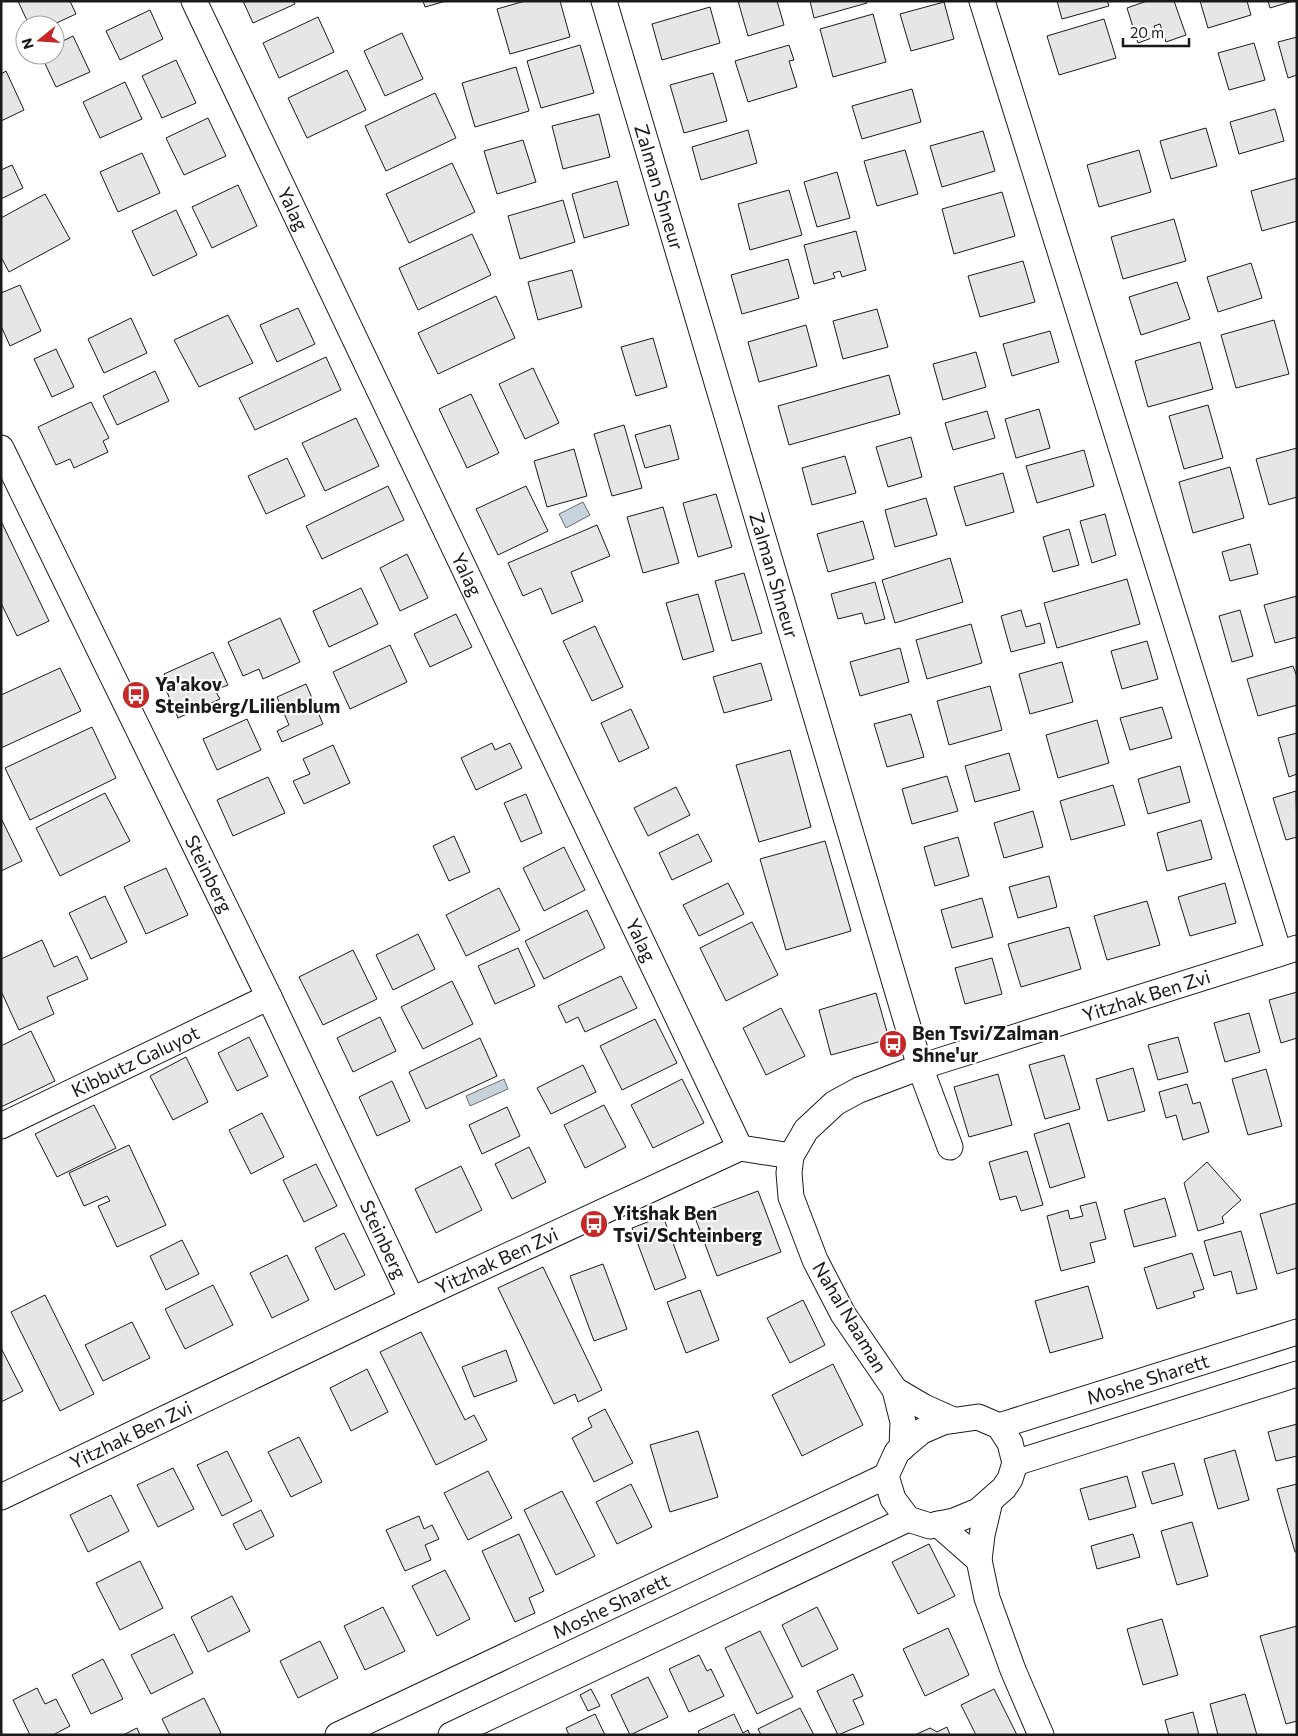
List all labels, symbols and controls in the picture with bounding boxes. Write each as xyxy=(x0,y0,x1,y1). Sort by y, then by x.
north arrow xyxy=(15,15,65,65)
scale bar xyxy=(1123,15,1189,47)
text: 20 m xyxy=(1130,23,1164,41)
text: N xyxy=(17,36,37,51)
street label: Zalman Shneur xyxy=(630,121,689,253)
street label: Yalag xyxy=(273,183,313,234)
street label: Zalman Shneur xyxy=(745,510,804,641)
street label: Yalag xyxy=(447,549,488,600)
place label: Ya'akov Steinberg/Lilienblum xyxy=(155,672,340,717)
bus stop icon: Ya'akov Steinberg/Lilienblum xyxy=(121,680,151,710)
street label: Steinberg xyxy=(181,831,238,916)
street label: Yalag xyxy=(621,914,662,965)
street label: Yitzhak Ben Zvi xyxy=(1079,964,1213,1026)
street label: Kibbutz Galuyot xyxy=(67,1020,203,1102)
place label: Ben Tsvi/Zalman Shne'ur xyxy=(912,1021,1059,1066)
bus stop icon: Ben Tsvi/Zalman Shne'ur xyxy=(878,1029,908,1059)
street label: Steinberg xyxy=(356,1197,412,1282)
place label: Yitshak Ben Tsvi/Schteinberg xyxy=(613,1201,763,1246)
bus stop icon: Yitshak Ben Tsvi/Schteinberg xyxy=(579,1209,609,1239)
street label: Yitzhak Ben Zvi xyxy=(431,1222,561,1299)
street label: Nahal Naaman xyxy=(808,1257,893,1376)
street label: Moshe Sharett xyxy=(1083,1348,1212,1409)
street label: Yitzhak Ben Zvi xyxy=(66,1395,195,1473)
street label: Moshe Sharett xyxy=(548,1568,673,1643)

